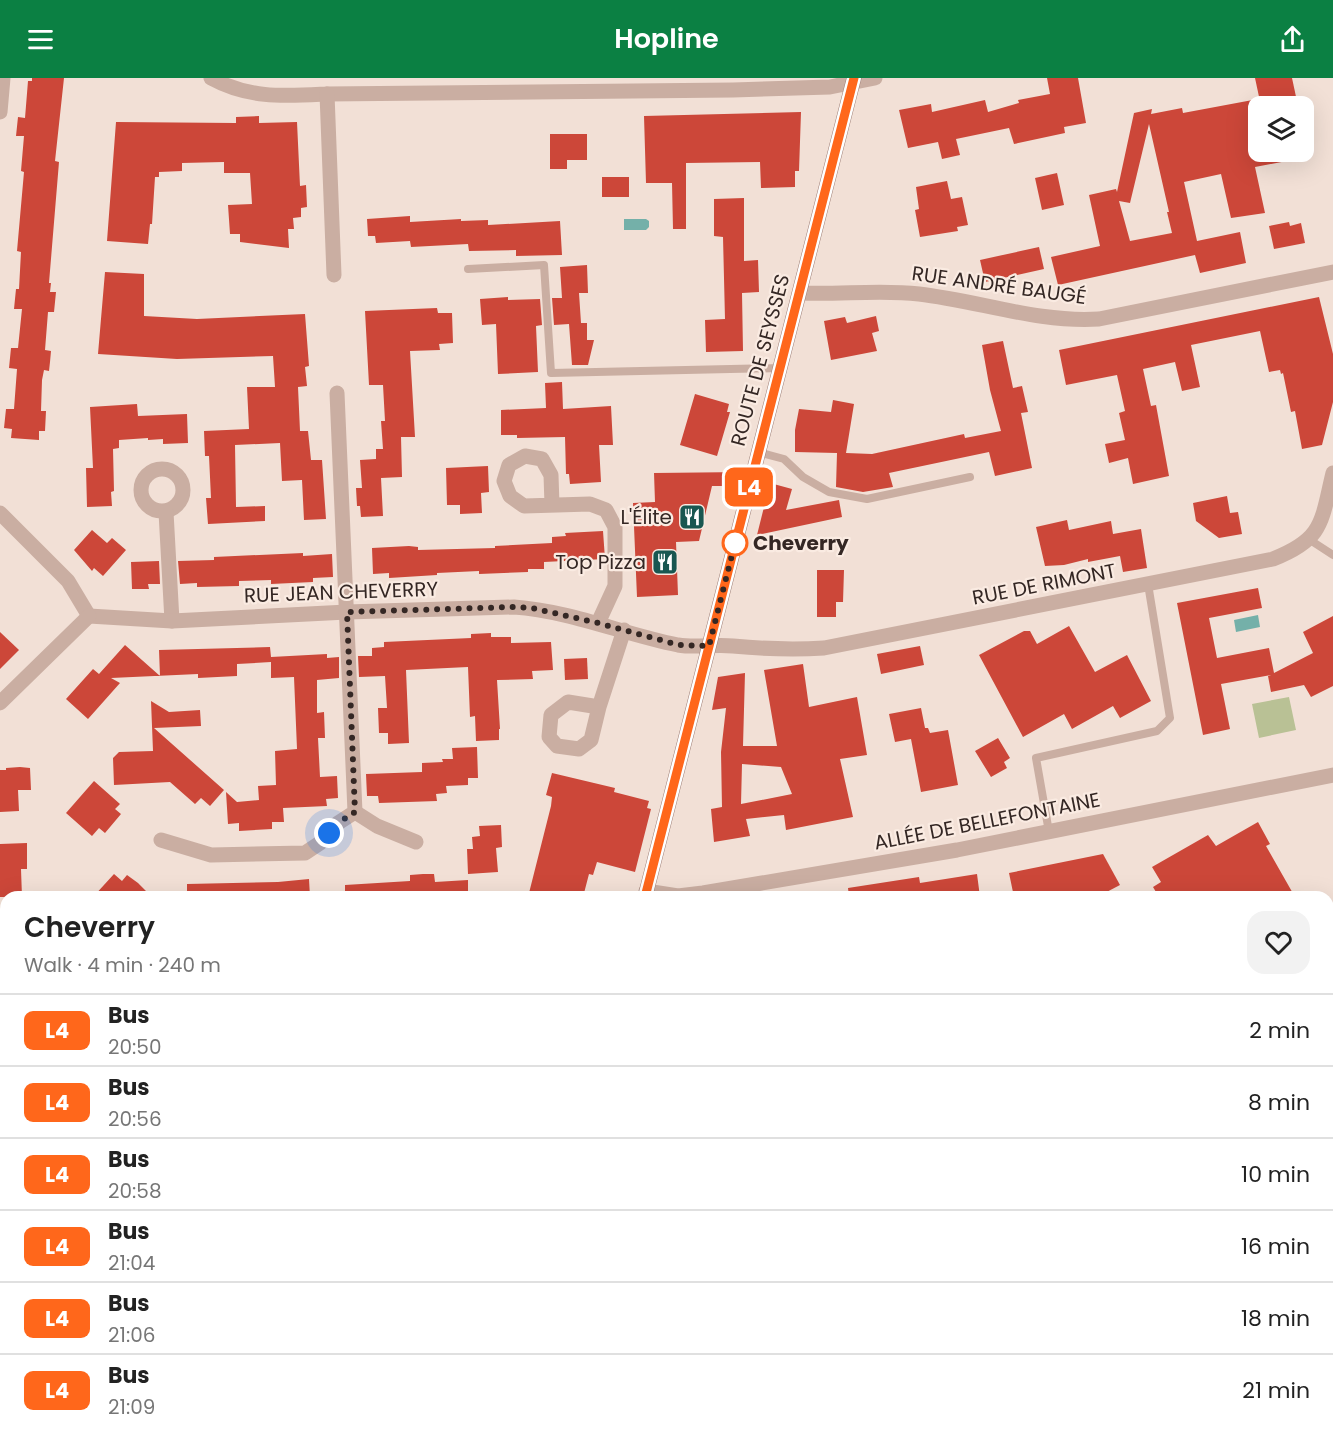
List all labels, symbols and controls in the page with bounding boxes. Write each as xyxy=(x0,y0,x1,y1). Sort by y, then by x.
text: Hopline xyxy=(614,20,719,57)
icon: menu xyxy=(24,23,57,56)
icon: share xyxy=(1276,23,1309,56)
map controls xyxy=(1248,96,1314,162)
button: layers xyxy=(1248,96,1314,162)
street label: RUE ANDRÉ BAUGÉ xyxy=(910,259,1088,311)
street label: ROUTE DE SEYSSES xyxy=(724,271,796,449)
line badge: L4 xyxy=(722,468,776,506)
text: L4 xyxy=(737,473,761,502)
restaurant icon: L'Élite xyxy=(677,502,707,532)
place label: L'Élite xyxy=(620,503,672,531)
place label: Cheverry xyxy=(753,529,849,557)
marker: Cheverry xyxy=(722,530,748,556)
restaurant icon: Top Pizza xyxy=(650,547,680,577)
place label: Top Pizza xyxy=(555,548,646,576)
street label: RUE DE RIMONT xyxy=(970,556,1118,612)
street label: RUE JEAN CHEVERRY xyxy=(243,575,439,609)
street label: ALLÉE DE BELLEFONTAINE xyxy=(872,785,1102,857)
your location xyxy=(314,818,344,848)
text: Cheverry xyxy=(24,908,155,947)
button: heart xyxy=(1247,911,1310,974)
text: Walk · 4 min · 240 m xyxy=(24,951,221,979)
text: Bus xyxy=(108,1000,150,1031)
text: 2 min xyxy=(1249,1015,1310,1046)
text: L4 xyxy=(45,1016,69,1045)
text: 20:50 xyxy=(108,1033,161,1061)
text: Bus xyxy=(108,1072,150,1103)
text: 8 min xyxy=(1248,1087,1310,1118)
text: L4 xyxy=(45,1088,69,1117)
text: 20:56 xyxy=(108,1105,162,1133)
text: Bus xyxy=(108,1144,150,1175)
text: 10 min xyxy=(1241,1159,1310,1190)
text: L4 xyxy=(45,1160,69,1189)
text: 20:58 xyxy=(108,1177,162,1205)
text: Bus xyxy=(108,1216,150,1247)
text: 16 min xyxy=(1241,1231,1310,1262)
text: L4 xyxy=(45,1232,69,1261)
text: 21:04 xyxy=(108,1249,155,1277)
text: Bus xyxy=(108,1288,150,1319)
text: 18 min xyxy=(1241,1303,1310,1334)
text: L4 xyxy=(45,1304,69,1333)
text: 21:06 xyxy=(108,1321,155,1349)
text: Bus xyxy=(108,1360,150,1391)
text: 21 min xyxy=(1242,1375,1310,1406)
text: L4 xyxy=(45,1376,69,1405)
text: 21:09 xyxy=(108,1393,155,1421)

